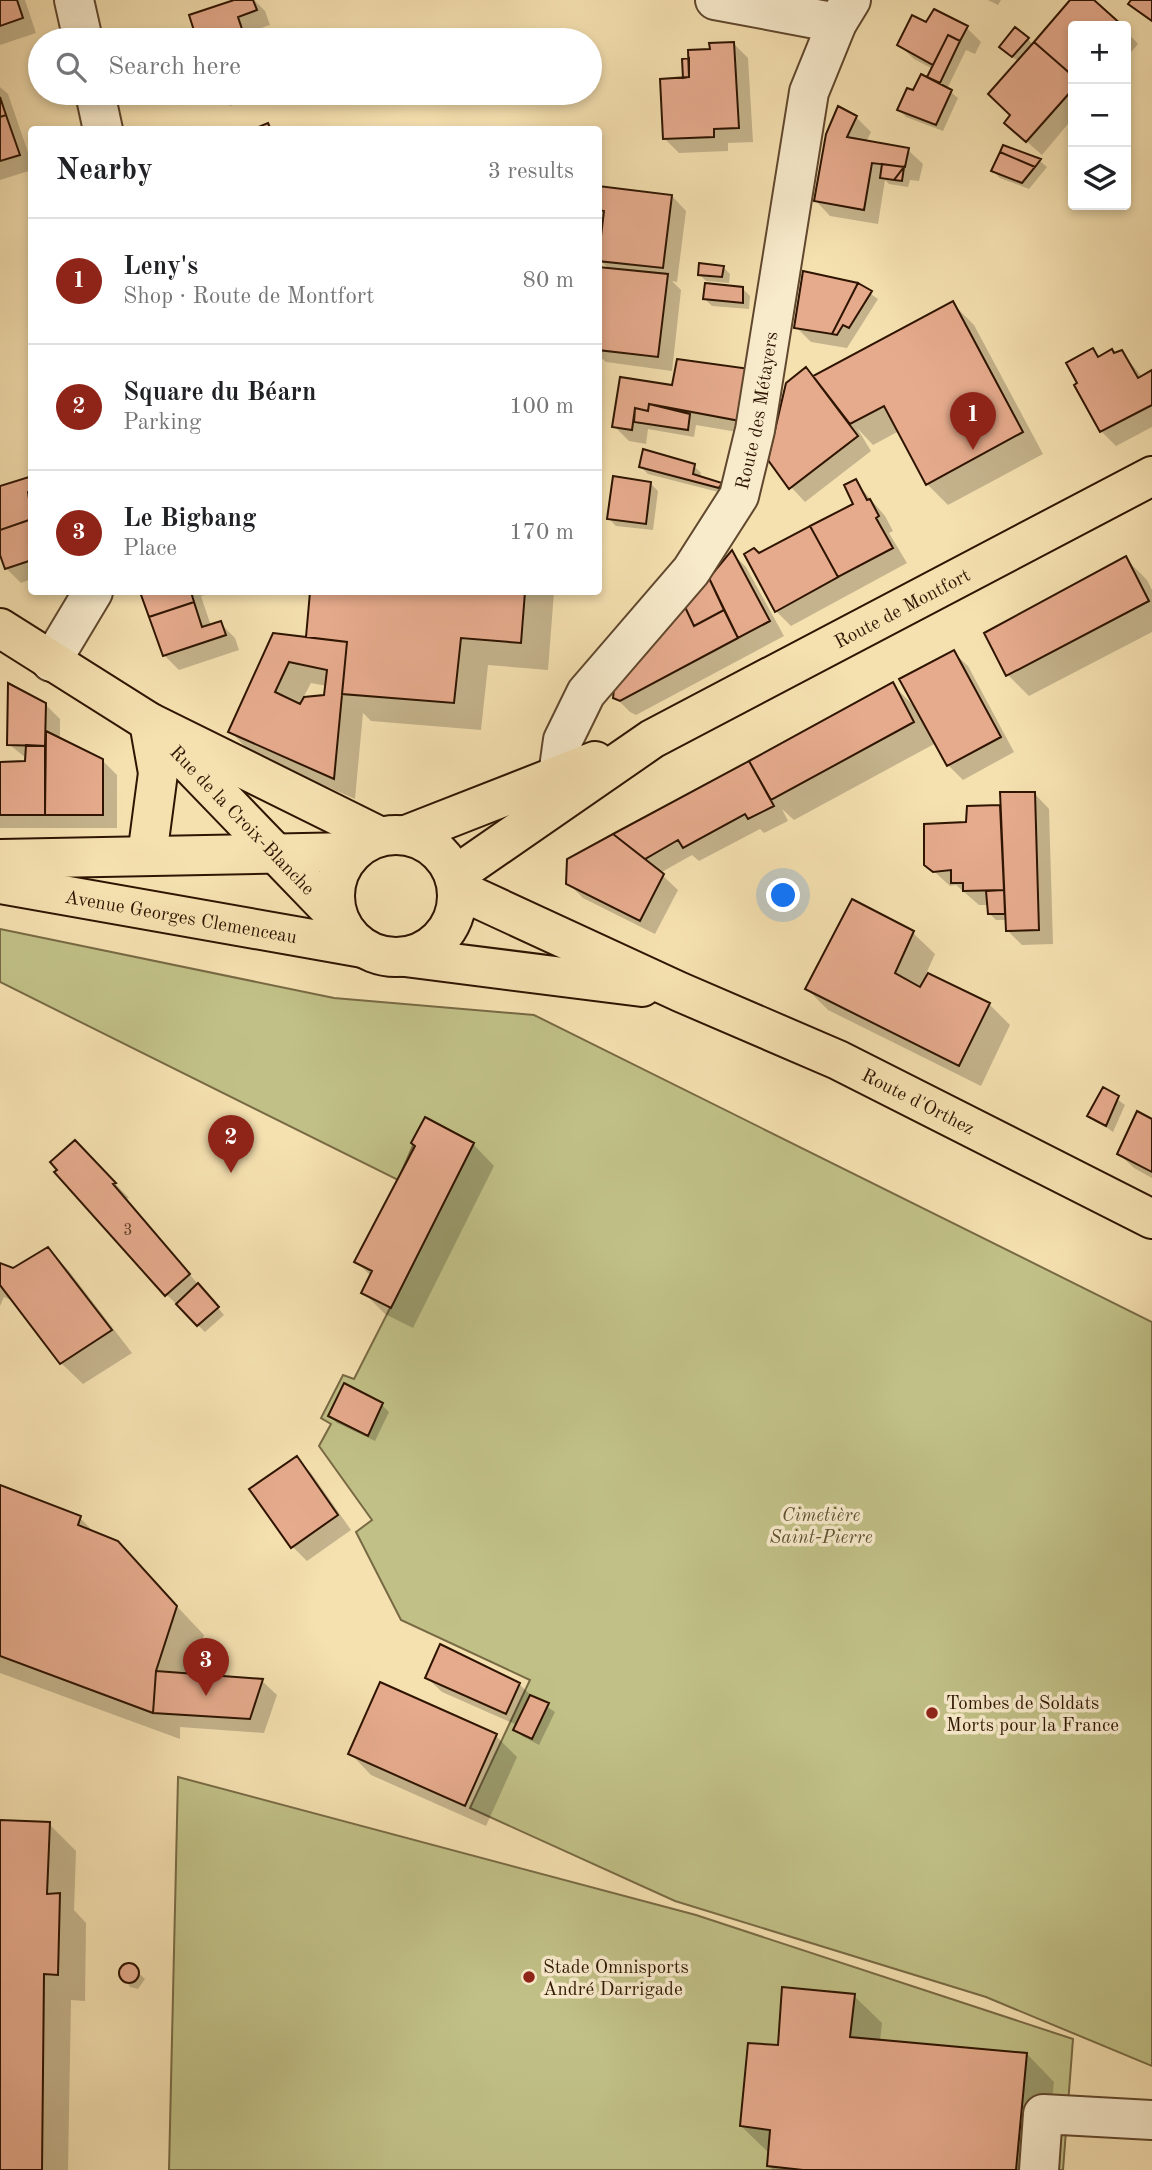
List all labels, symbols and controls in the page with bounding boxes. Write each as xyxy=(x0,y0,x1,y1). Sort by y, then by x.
map controls xyxy=(1068,21,1131,210)
button: + xyxy=(1068,21,1131,84)
search box xyxy=(28,28,602,105)
icon: search xyxy=(52,48,90,86)
text: Search here xyxy=(108,54,241,80)
button: − xyxy=(1068,84,1131,147)
button: layers xyxy=(1068,147,1131,210)
text: Nearby xyxy=(56,156,153,186)
text: 3 results xyxy=(488,160,574,183)
text: Leny's xyxy=(123,254,198,280)
text: 1 xyxy=(72,269,86,292)
text: 80 m xyxy=(523,269,574,292)
text: Shop · Route de Montfort xyxy=(123,285,374,308)
street label: Route des Métayers xyxy=(734,330,783,492)
text: Square du Béarn xyxy=(123,380,316,406)
pin: 1 xyxy=(950,392,996,450)
text: 2 xyxy=(72,395,86,418)
text: 100 m xyxy=(509,395,574,418)
text: Parking xyxy=(123,411,201,434)
text: Le Bigbang xyxy=(123,506,256,532)
text: 3 xyxy=(72,521,86,544)
text: 170 m xyxy=(509,521,574,544)
text: Place xyxy=(123,537,177,560)
street label: Route de Montfort xyxy=(832,566,974,653)
street label: Rue de la Croix-Blanche xyxy=(165,743,317,899)
your location xyxy=(766,878,800,912)
street label: Avenue Georges Clemenceau xyxy=(63,889,298,948)
street label: Route d'Orthez xyxy=(858,1067,977,1139)
pin: 2 xyxy=(208,1115,254,1173)
house number: 3 xyxy=(123,1223,133,1239)
park label: Cimetière Saint-Pierre xyxy=(770,1507,873,1548)
pin: 3 xyxy=(183,1638,229,1696)
place label: Tombes de Soldats Morts pour la France xyxy=(946,1695,1119,1736)
marker: Tombes de Soldats Morts pour la France xyxy=(924,1705,940,1721)
place label: Stade Omnisports André Darrigade xyxy=(543,1959,689,2000)
marker: Stade Omnisports André Darrigade xyxy=(521,1969,537,1985)

